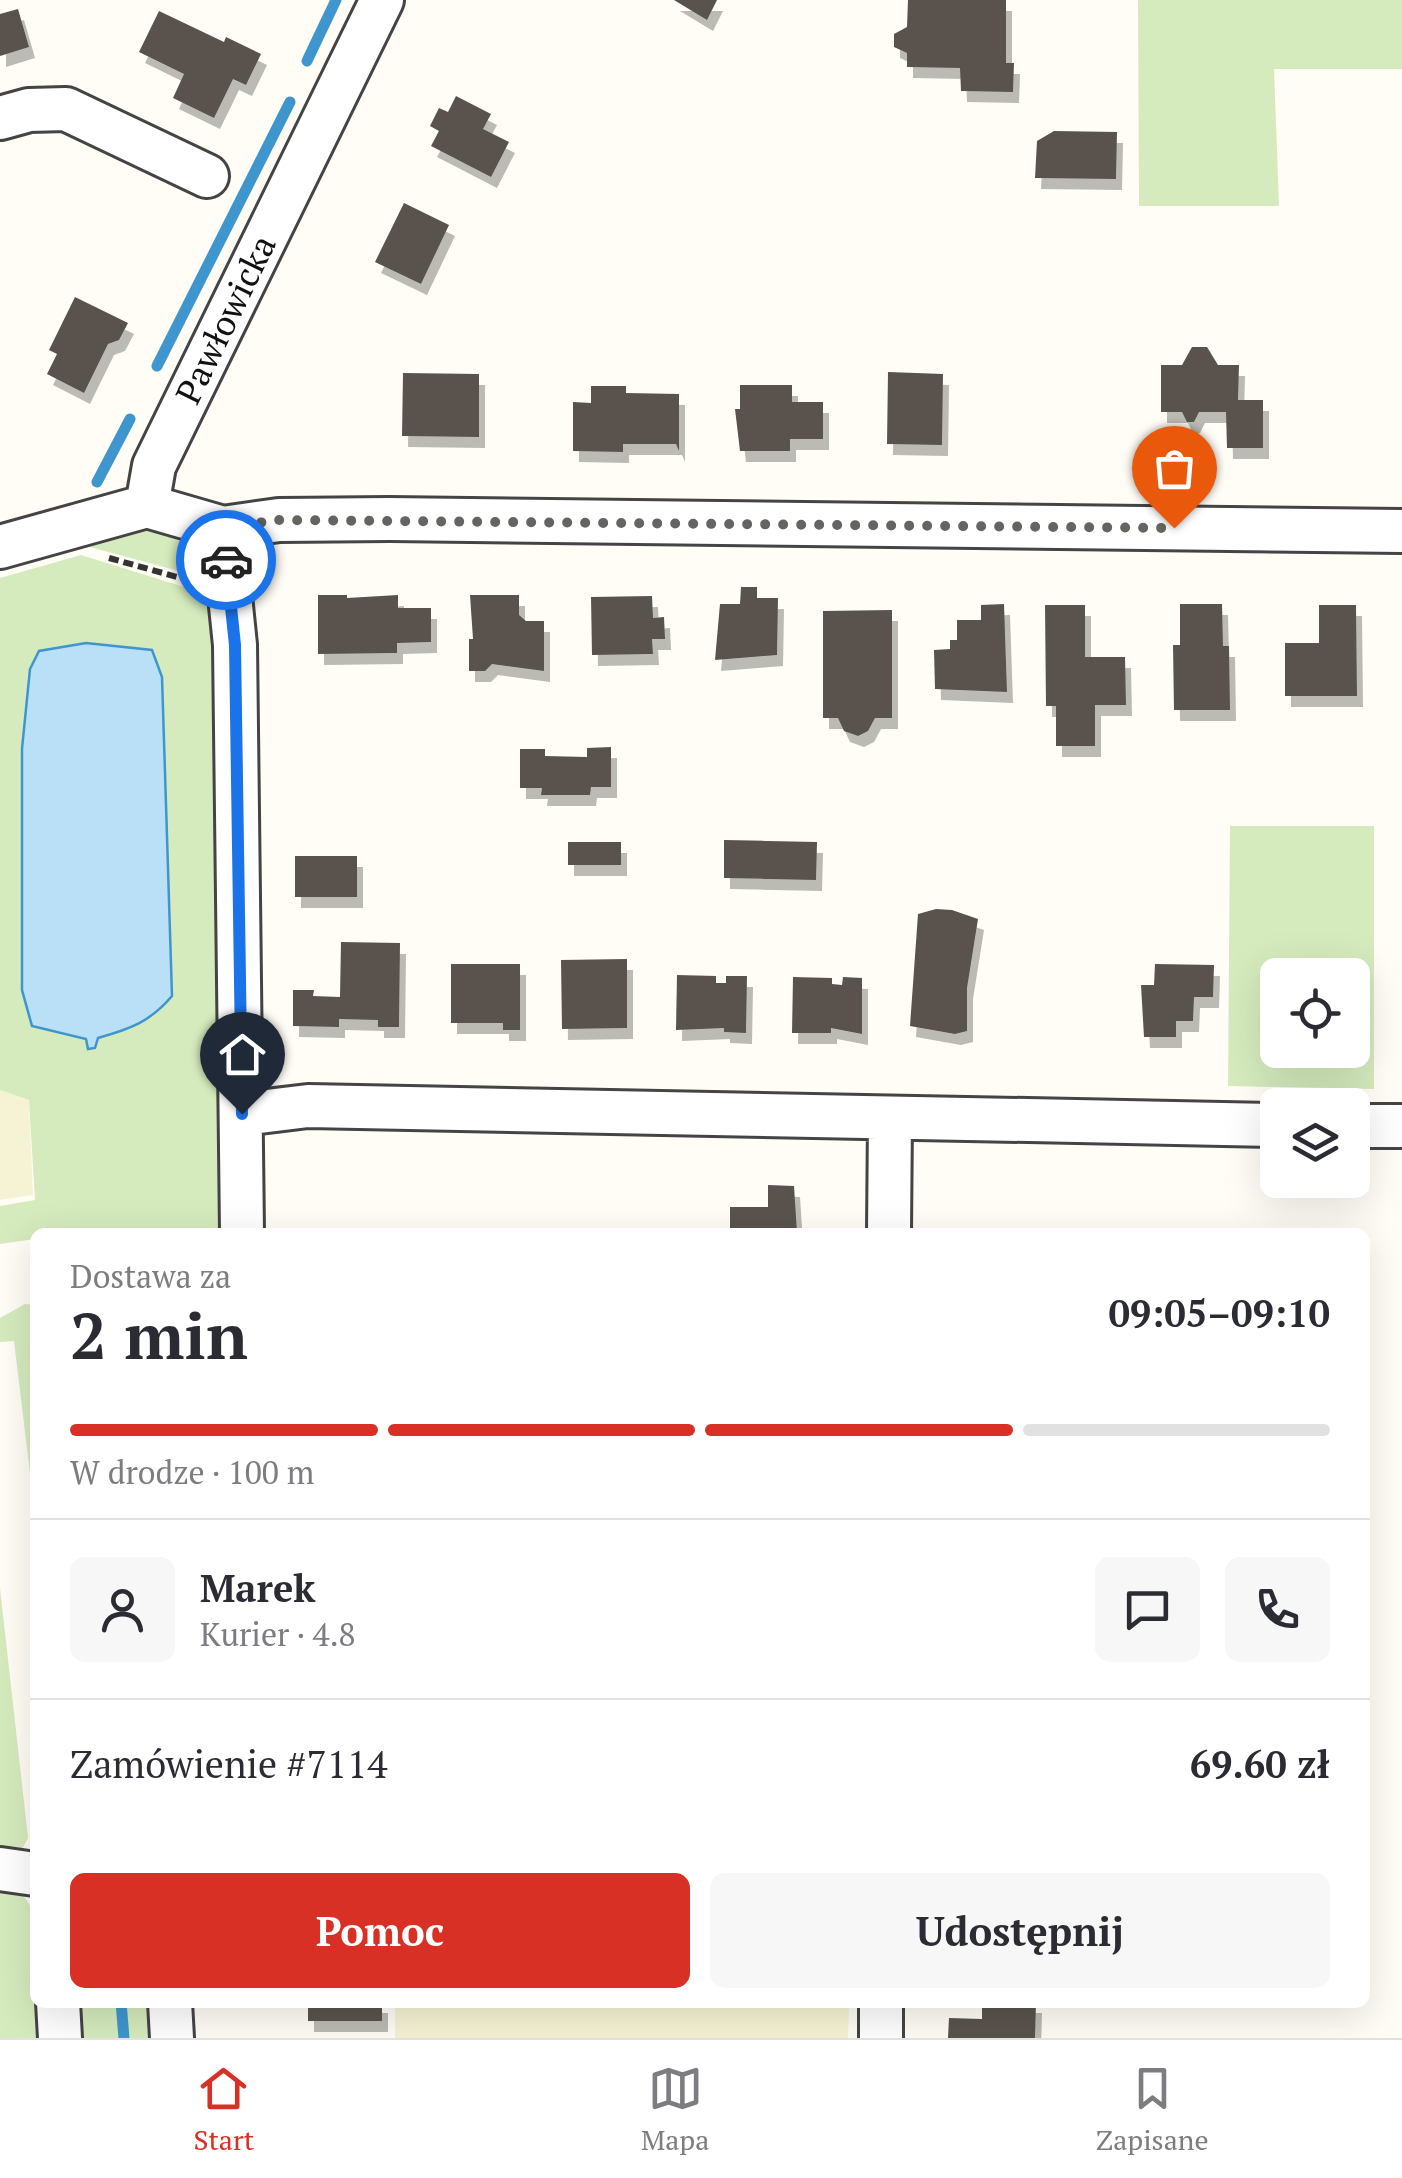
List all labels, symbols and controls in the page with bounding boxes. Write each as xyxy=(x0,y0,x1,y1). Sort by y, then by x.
street label: Pawłowicka xyxy=(164,227,286,411)
pin xyxy=(1132,426,1217,529)
icon: bag xyxy=(1147,441,1202,496)
courier xyxy=(176,510,276,610)
icon: car xyxy=(199,533,254,588)
map controls xyxy=(1260,958,1370,1198)
button: locate xyxy=(1260,958,1370,1068)
pin xyxy=(200,1012,285,1115)
icon: home xyxy=(215,1027,270,1082)
button: layers xyxy=(1260,1088,1370,1198)
text: Dostawa za xyxy=(70,1255,231,1297)
text: 09:05–09:10 xyxy=(1108,1288,1330,1338)
text: 2 min xyxy=(70,1291,248,1378)
text: W drodze · 100 m xyxy=(70,1451,314,1493)
button: person xyxy=(70,1557,175,1662)
button: chat xyxy=(1095,1557,1200,1662)
button: phone xyxy=(1225,1557,1330,1662)
text: Marek xyxy=(200,1563,315,1613)
text: Kurier · 4.8 xyxy=(200,1613,356,1655)
text: Zamówienie #7114 xyxy=(70,1739,388,1789)
text: 69.60 zł xyxy=(1190,1739,1330,1789)
button: Pomoc xyxy=(70,1873,690,1988)
button: Udostępnij xyxy=(710,1873,1330,1988)
tab: Start xyxy=(193,2061,254,2158)
tab: Mapa xyxy=(641,2061,709,2158)
tab: Zapisane xyxy=(1096,2061,1209,2158)

